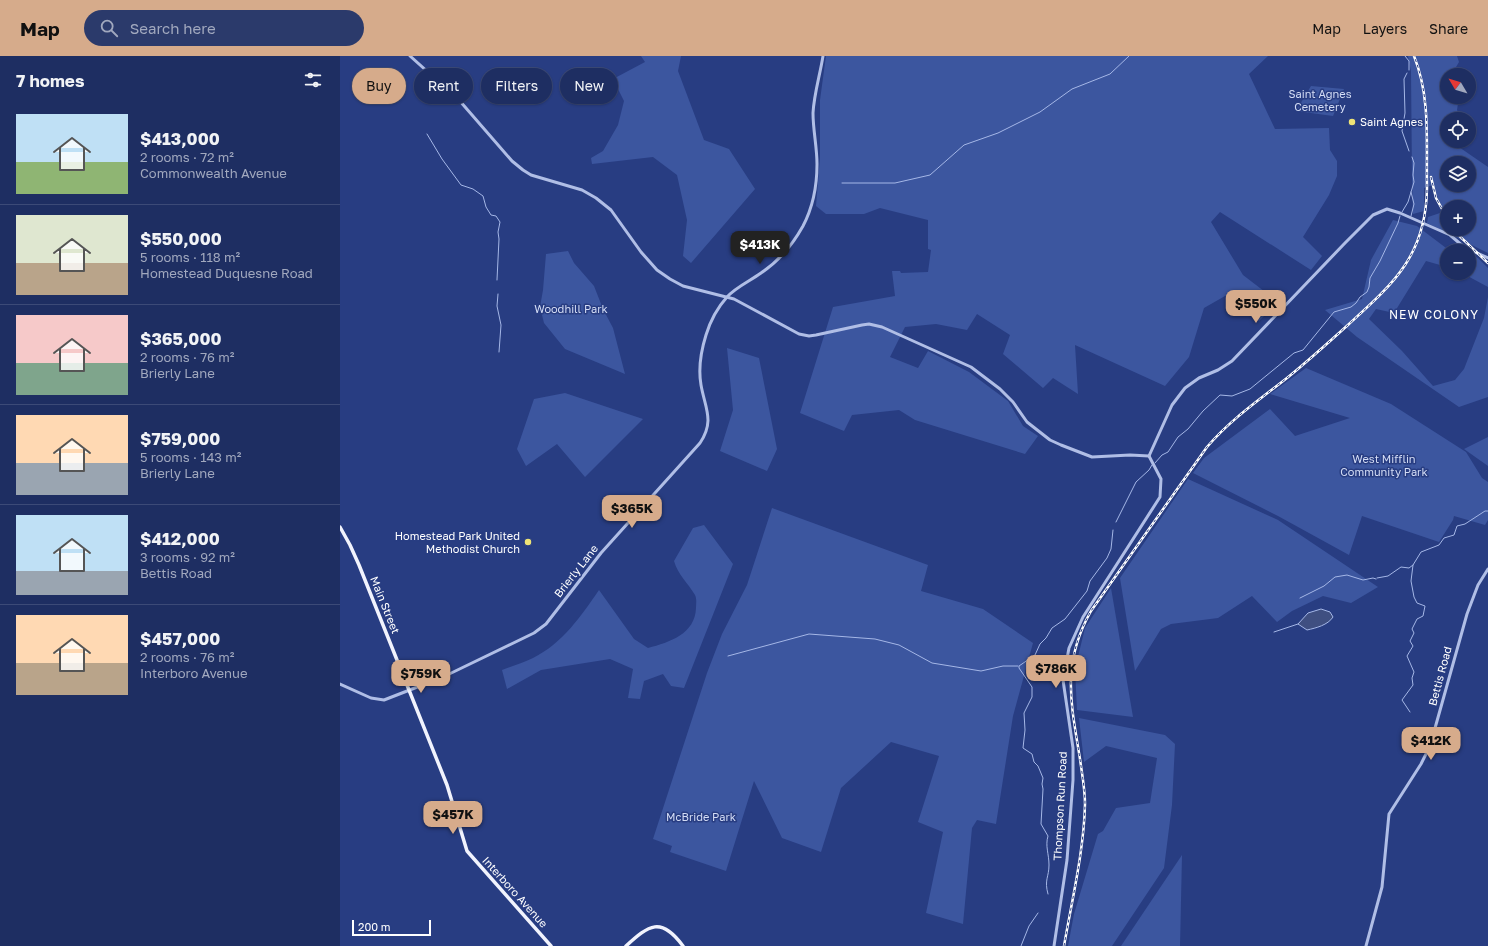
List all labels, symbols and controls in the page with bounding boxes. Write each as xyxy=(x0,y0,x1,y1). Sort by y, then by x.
search box xyxy=(84,10,364,46)
text: Map xyxy=(20,17,60,40)
icon: search xyxy=(98,17,120,39)
text: Search here xyxy=(130,19,216,37)
text: Map xyxy=(1312,20,1341,37)
text: Layers xyxy=(1363,20,1407,37)
text: Share xyxy=(1429,20,1468,37)
chip: Buy xyxy=(352,68,406,104)
chip: Rent xyxy=(414,68,473,104)
chip: Filters xyxy=(481,68,552,104)
chip: New xyxy=(560,68,618,104)
north arrow xyxy=(1440,68,1476,104)
map controls xyxy=(1440,68,1476,280)
icon: filters xyxy=(302,69,324,91)
text: 7 homes xyxy=(16,70,84,91)
park label: Saint Agnes Cemetery xyxy=(1288,87,1352,113)
button: locate xyxy=(1440,112,1476,148)
place label: Saint Agnes xyxy=(1360,115,1423,128)
marker: Saint Agnes xyxy=(1347,117,1357,127)
text: $413,000 xyxy=(140,128,220,149)
icon: home xyxy=(48,130,96,178)
text: 2 rooms · 72 m² xyxy=(140,149,234,165)
button: layers xyxy=(1440,156,1476,192)
text: Commonwealth Avenue xyxy=(140,165,287,181)
button: + xyxy=(1440,200,1476,236)
text: $550,000 xyxy=(140,228,222,249)
icon: home xyxy=(48,231,96,279)
pin: $413K xyxy=(732,231,788,265)
text: $413K xyxy=(740,236,780,252)
button: − xyxy=(1440,244,1476,280)
text: 5 rooms · 118 m² xyxy=(140,249,240,265)
text: Homestead Duquesne Road xyxy=(140,265,313,281)
pin: $550K xyxy=(1228,290,1284,324)
text: $550K xyxy=(1235,295,1277,311)
park label: Woodhill Park xyxy=(534,302,608,315)
district label: NEW COLONY xyxy=(1389,307,1479,322)
text: $365,000 xyxy=(140,328,222,349)
icon: home xyxy=(48,331,96,379)
text: 2 rooms · 76 m² xyxy=(140,349,234,365)
text: Brierly Lane xyxy=(140,365,215,381)
text: $759,000 xyxy=(140,428,220,449)
icon: home xyxy=(48,431,96,479)
text: 5 rooms · 143 m² xyxy=(140,449,241,465)
park label: West Mifflin Community Park xyxy=(1340,452,1428,478)
text: Brierly Lane xyxy=(140,465,215,481)
pin: $365K xyxy=(604,495,660,529)
text: $365K xyxy=(611,500,653,516)
text: $412,000 xyxy=(140,528,220,549)
place label: Homestead Park United Methodist Church xyxy=(395,529,520,555)
icon: home xyxy=(48,531,96,579)
marker: Homestead Park United Methodist Church xyxy=(523,537,533,547)
street label: Brierly Lane xyxy=(551,542,600,600)
text: 3 rooms · 92 m² xyxy=(140,549,235,565)
text: Bettis Road xyxy=(140,565,212,581)
street label: Main Street xyxy=(368,574,403,635)
text: $457,000 xyxy=(140,628,220,649)
icon: home xyxy=(48,631,96,679)
street label: Bettis Road xyxy=(1425,645,1454,707)
text: 2 rooms · 76 m² xyxy=(140,649,234,665)
pin: $786K xyxy=(1028,655,1084,689)
pin: $759K xyxy=(393,660,449,694)
text: $786K xyxy=(1035,660,1077,676)
text: Interboro Avenue xyxy=(140,665,247,681)
text: $759K xyxy=(400,665,442,681)
pin: $412K xyxy=(1403,727,1459,761)
text: $412K xyxy=(1411,732,1451,748)
street label: Thompson Run Road xyxy=(1050,751,1069,861)
pin: $457K xyxy=(425,801,481,835)
text: $457K xyxy=(432,806,474,822)
park label: McBride Park xyxy=(666,810,736,823)
street label: Interboro Avenue xyxy=(480,854,551,930)
scale bar xyxy=(352,918,431,937)
text: 200 m xyxy=(358,920,391,933)

